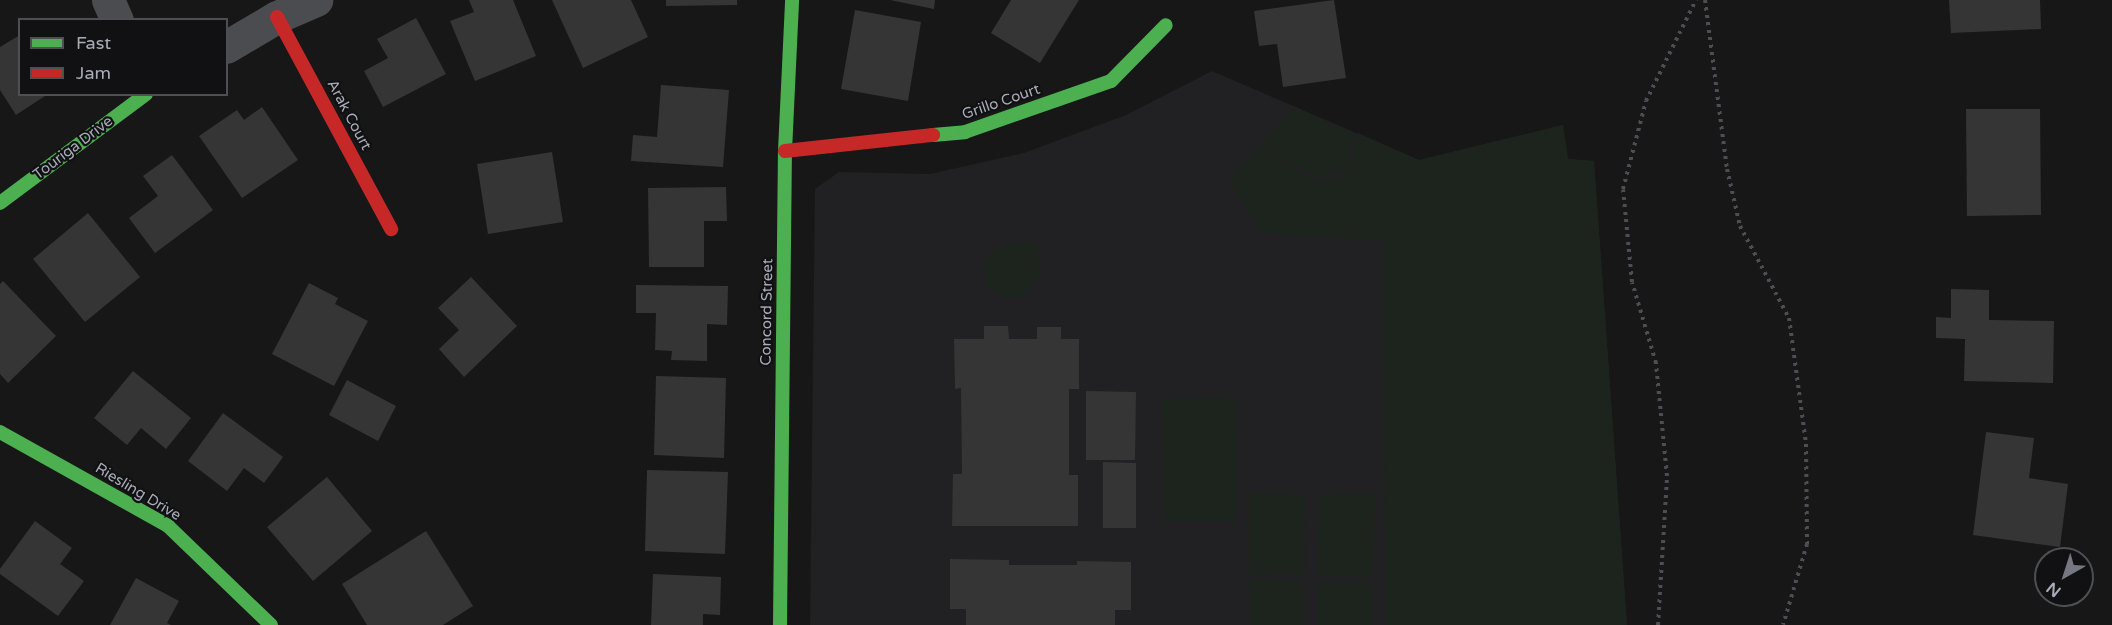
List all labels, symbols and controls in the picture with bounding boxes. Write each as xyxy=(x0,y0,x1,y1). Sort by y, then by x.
legend xyxy=(18,18,228,96)
text: Fast xyxy=(76,32,111,54)
text: Jam xyxy=(76,62,111,84)
street label: Arak Court xyxy=(323,77,375,153)
street label: Grillo Court xyxy=(960,80,1042,124)
street label: Touriga Drive xyxy=(30,112,116,184)
street label: Concord Street xyxy=(757,258,777,366)
street label: Riesling Drive xyxy=(92,459,184,525)
north arrow xyxy=(2034,547,2094,607)
text: N xyxy=(2043,578,2065,601)

